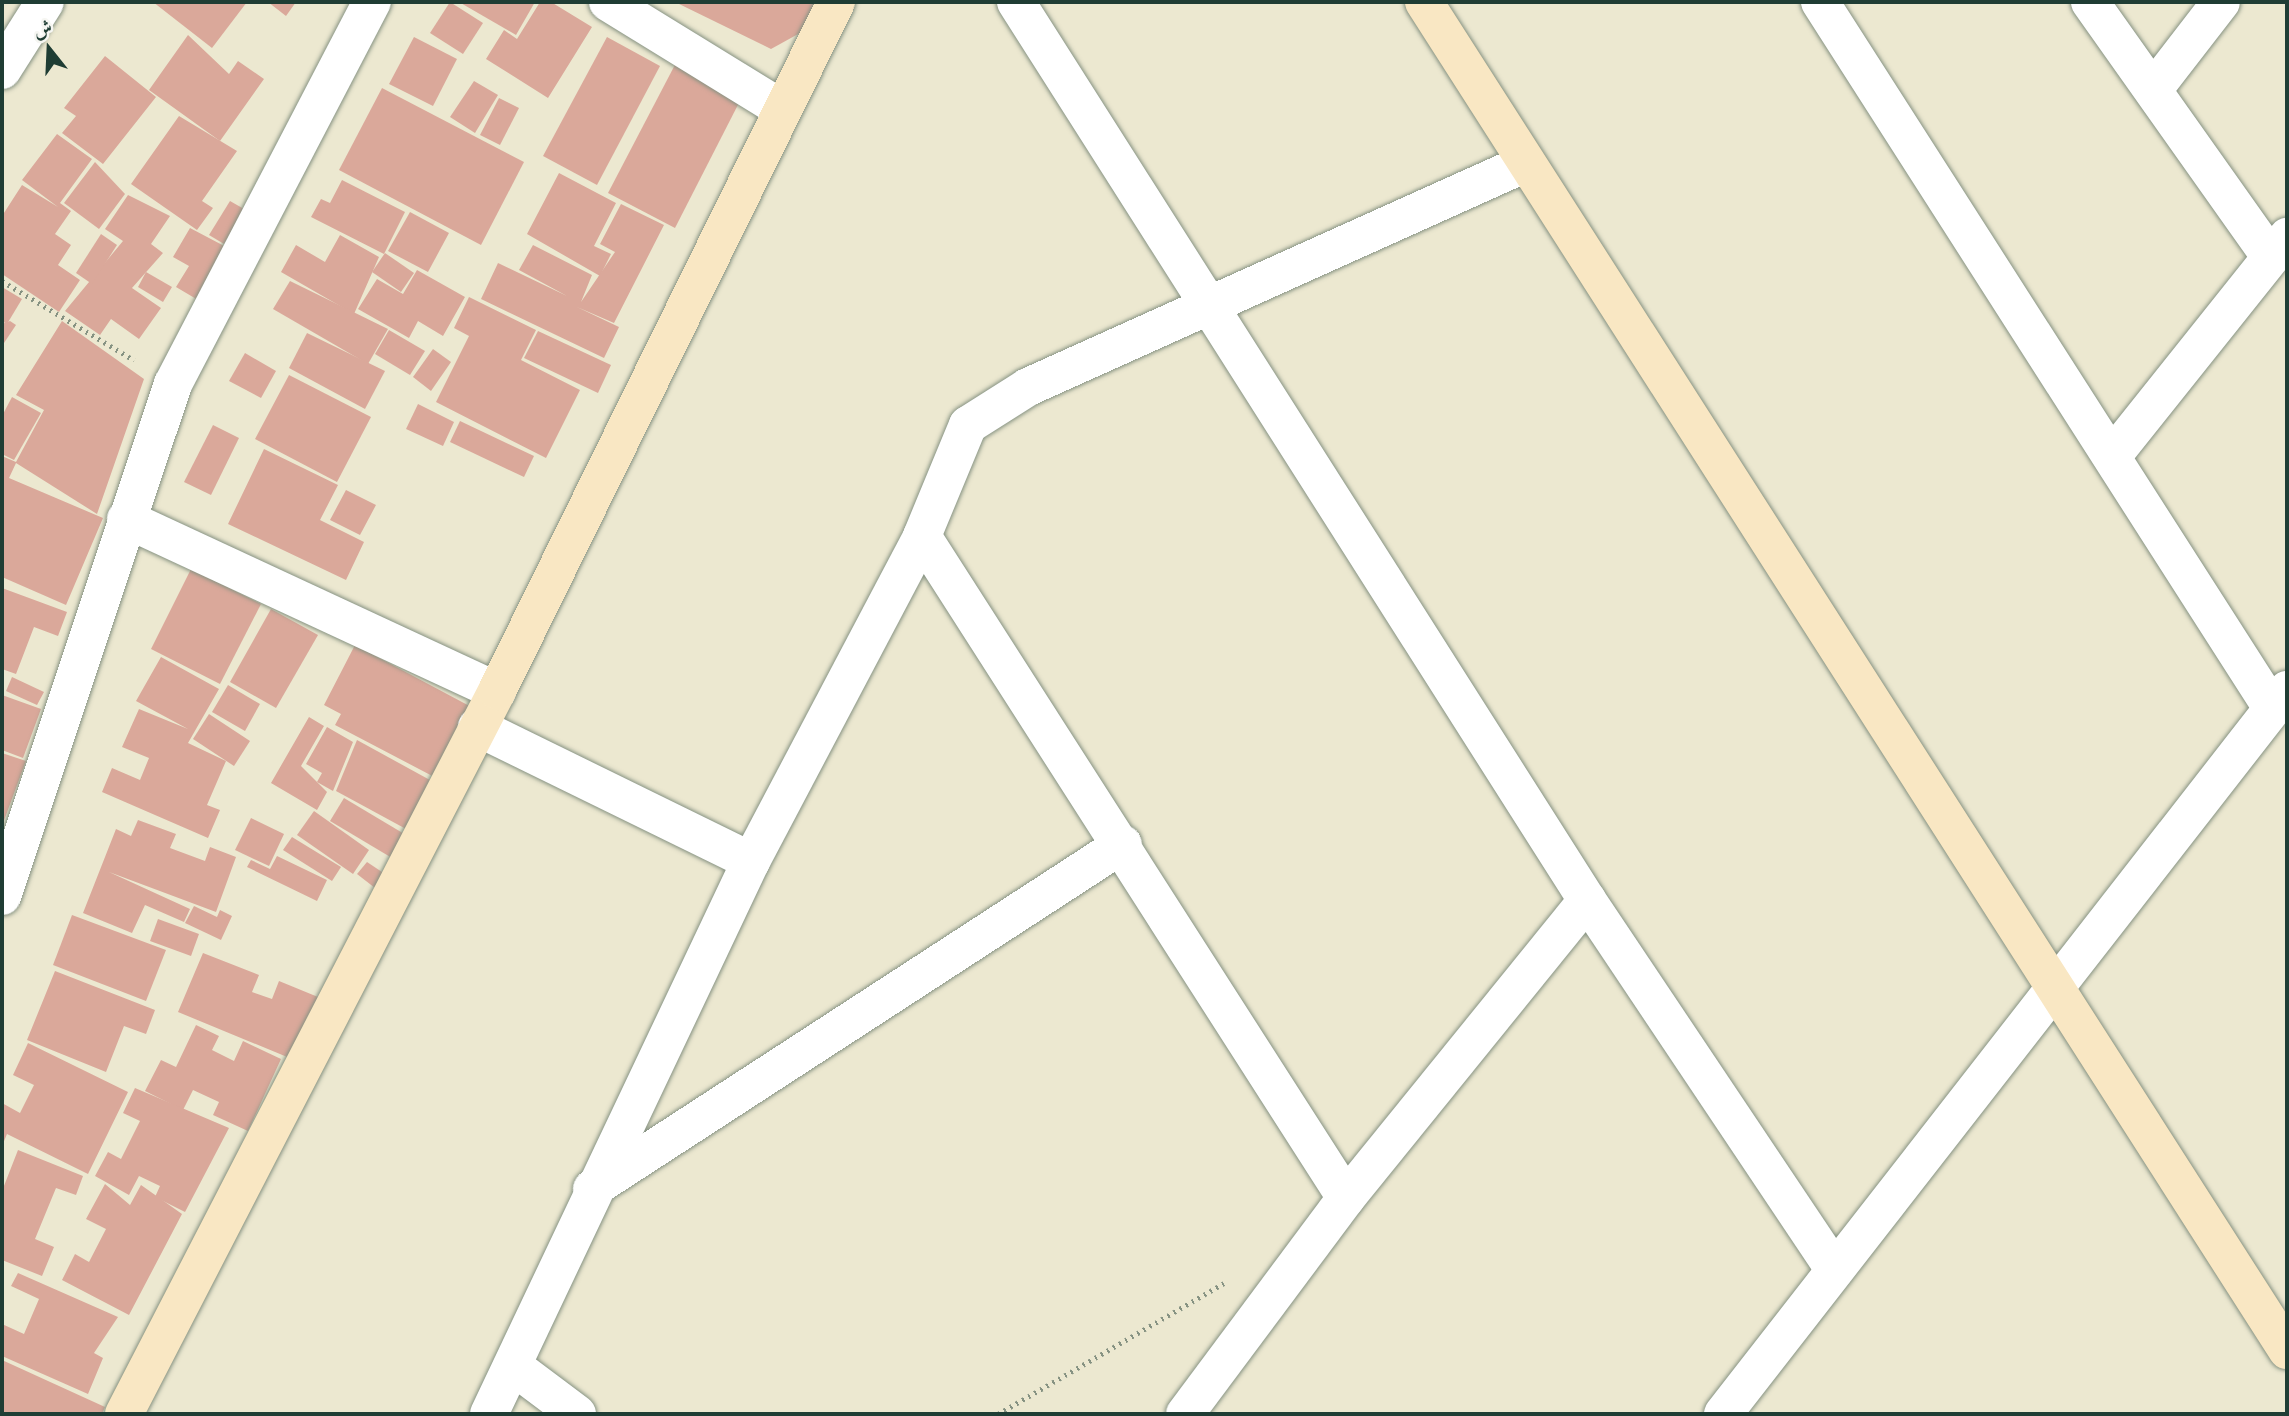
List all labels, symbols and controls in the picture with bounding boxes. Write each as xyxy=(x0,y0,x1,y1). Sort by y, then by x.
north arrow xyxy=(14,14,84,84)
text: ش xyxy=(30,16,55,42)

